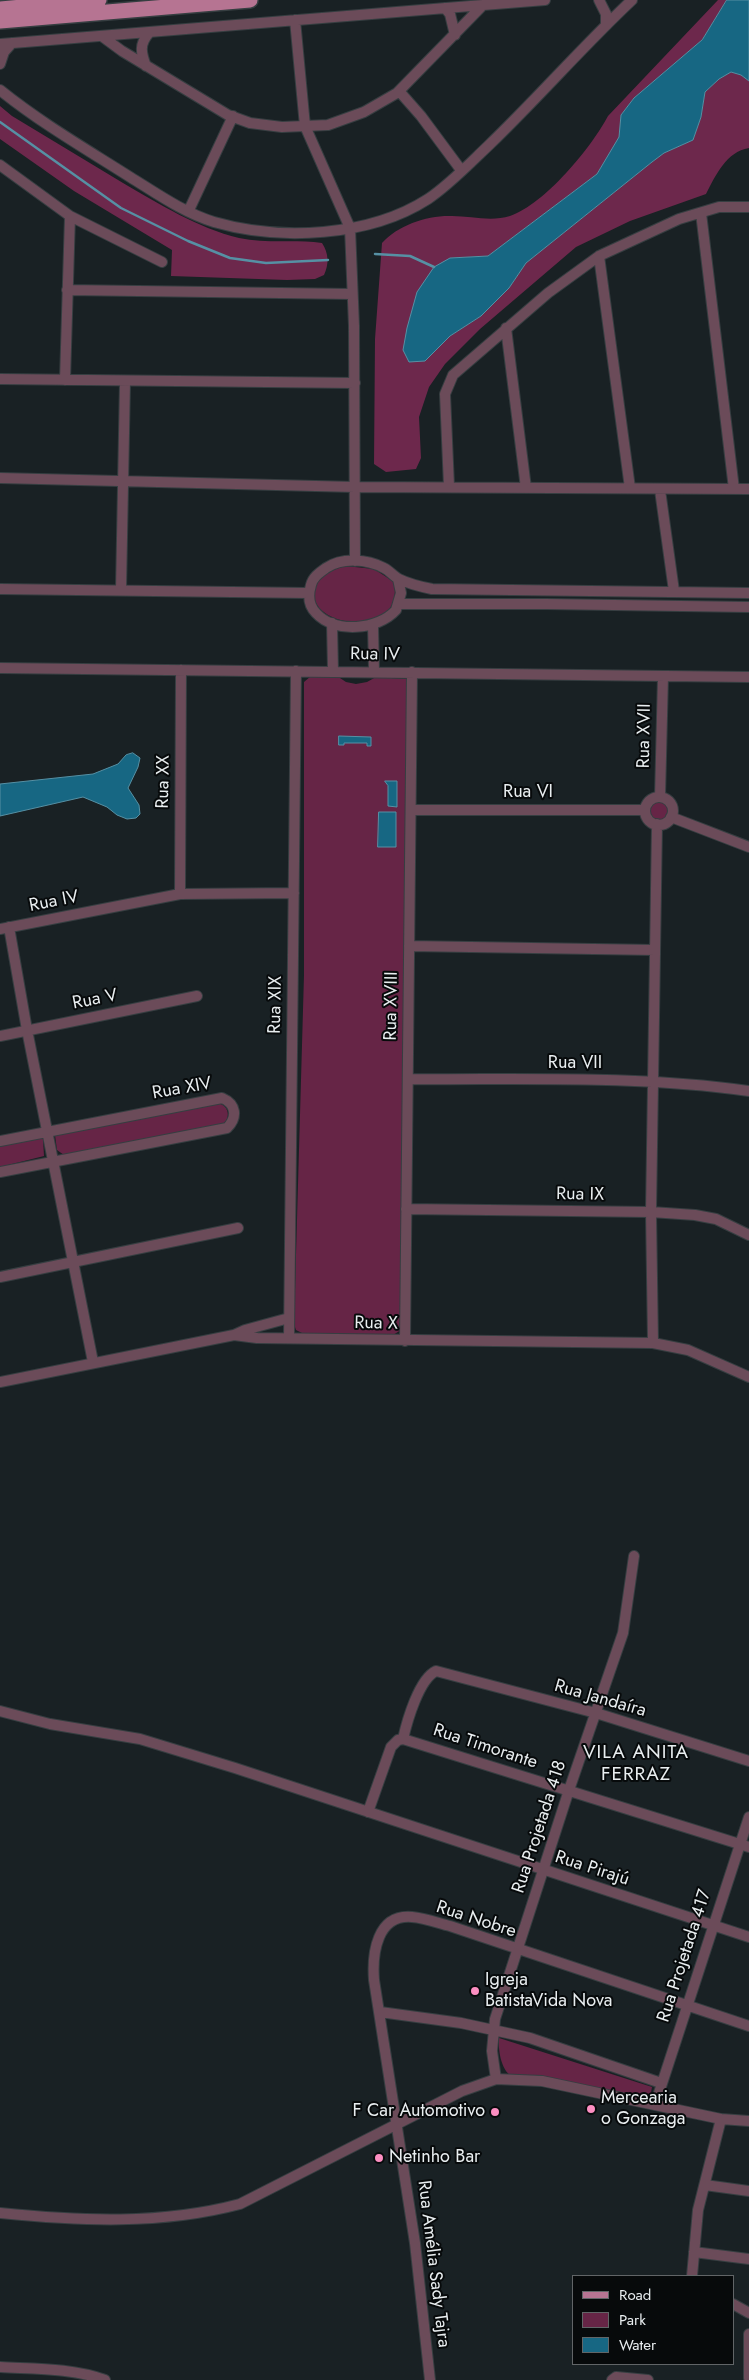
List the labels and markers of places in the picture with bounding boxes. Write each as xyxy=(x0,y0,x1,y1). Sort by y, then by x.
place label: Igreja BatistaVida Nova xyxy=(485,1970,612,2012)
marker: Igreja BatistaVida Nova xyxy=(469,1985,481,1997)
place label: Mercearia o Gonzaga xyxy=(601,2088,685,2130)
place label: F Car Automotivo xyxy=(353,2101,485,2123)
marker: Mercearia o Gonzaga xyxy=(585,2103,597,2115)
marker: F Car Automotivo xyxy=(489,2106,501,2118)
place label: Netinho Bar xyxy=(389,2147,480,2169)
marker: Netinho Bar xyxy=(373,2152,385,2164)

